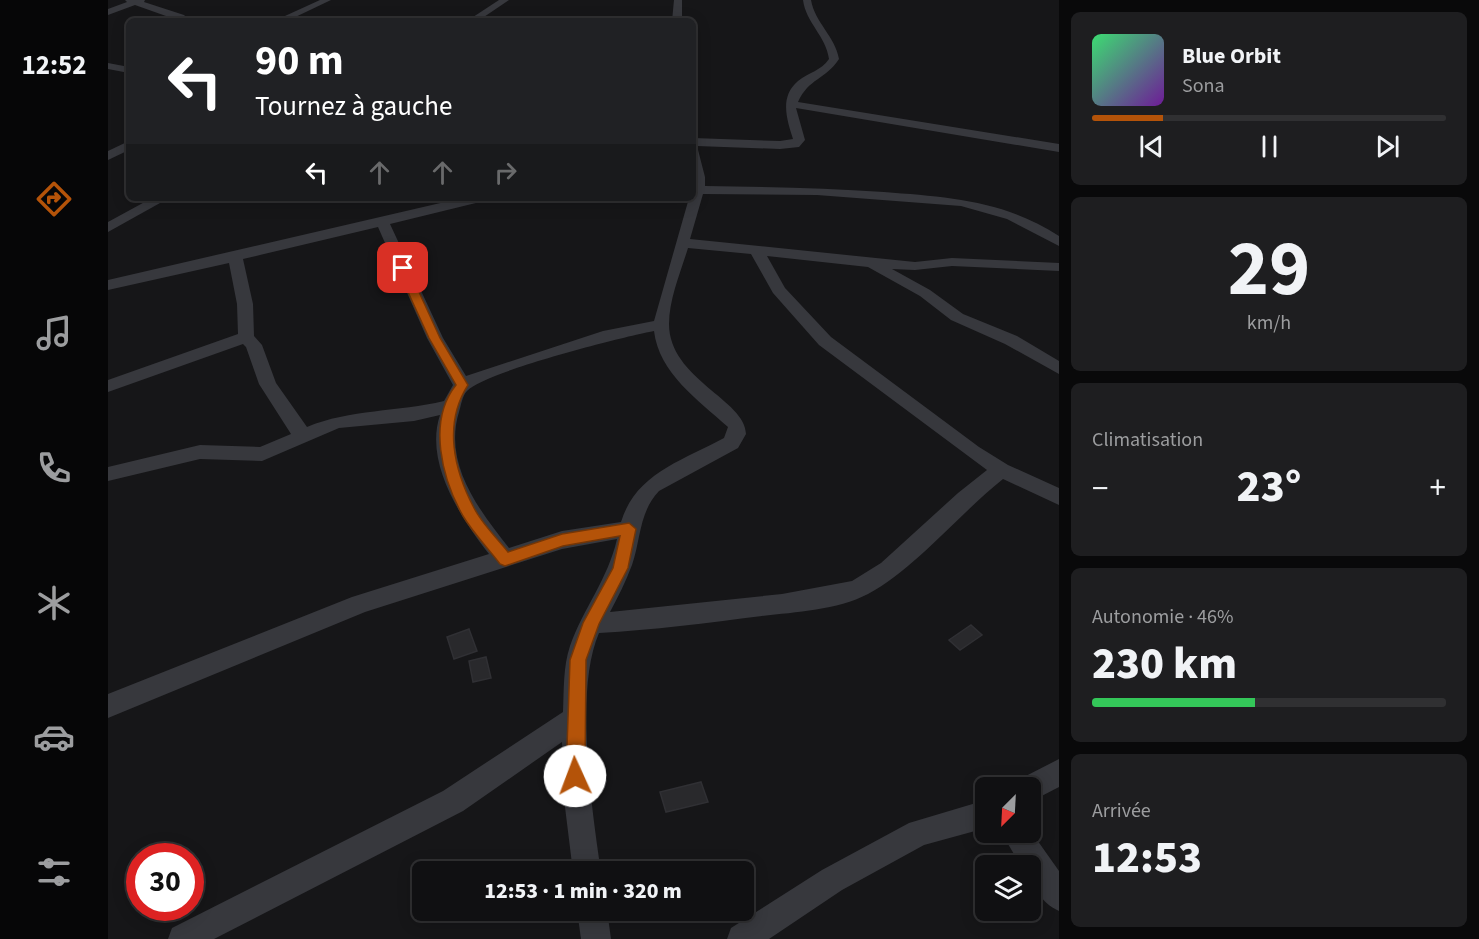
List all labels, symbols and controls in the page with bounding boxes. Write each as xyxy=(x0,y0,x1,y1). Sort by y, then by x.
text: 90 m xyxy=(255,31,344,91)
text: Blue Orbit xyxy=(1182,40,1281,72)
icon: left xyxy=(156,42,234,120)
text: 12:52 xyxy=(21,46,87,85)
text: Sona xyxy=(1182,72,1225,100)
text: Tournez à gauche xyxy=(255,87,452,126)
icon: previous xyxy=(1135,130,1168,163)
icon: pause xyxy=(1253,130,1286,163)
icon: next xyxy=(1371,130,1404,163)
icon: left xyxy=(300,156,333,189)
icon: ahead xyxy=(363,156,396,189)
icon: ahead xyxy=(426,156,459,189)
icon: right xyxy=(489,156,522,189)
icon: directions xyxy=(33,178,75,220)
text: 29 xyxy=(1228,214,1310,325)
pin xyxy=(377,242,428,293)
icon: arrive xyxy=(386,251,419,284)
text: km/h xyxy=(1247,309,1291,337)
icon: music xyxy=(33,312,75,354)
text: Climatisation xyxy=(1092,426,1203,454)
icon: phone xyxy=(33,447,75,489)
text: 23° xyxy=(1237,455,1301,519)
text: − xyxy=(1092,465,1108,512)
text: + xyxy=(1430,465,1446,512)
icon: climate xyxy=(33,582,75,624)
text: Autonomie · 46% xyxy=(1092,603,1233,631)
text: 230 km xyxy=(1092,632,1237,696)
icon: car xyxy=(33,716,75,758)
position arrow xyxy=(543,744,607,808)
north arrow xyxy=(975,777,1041,843)
map controls xyxy=(975,777,1041,921)
text: Arrivée xyxy=(1092,797,1151,825)
text: 12:53 xyxy=(1092,826,1202,890)
speed limit sign: 30 xyxy=(126,843,204,921)
icon: filters xyxy=(33,851,75,893)
button: layers xyxy=(975,855,1041,921)
text: 12:53 · 1 min · 320 m xyxy=(484,875,682,907)

